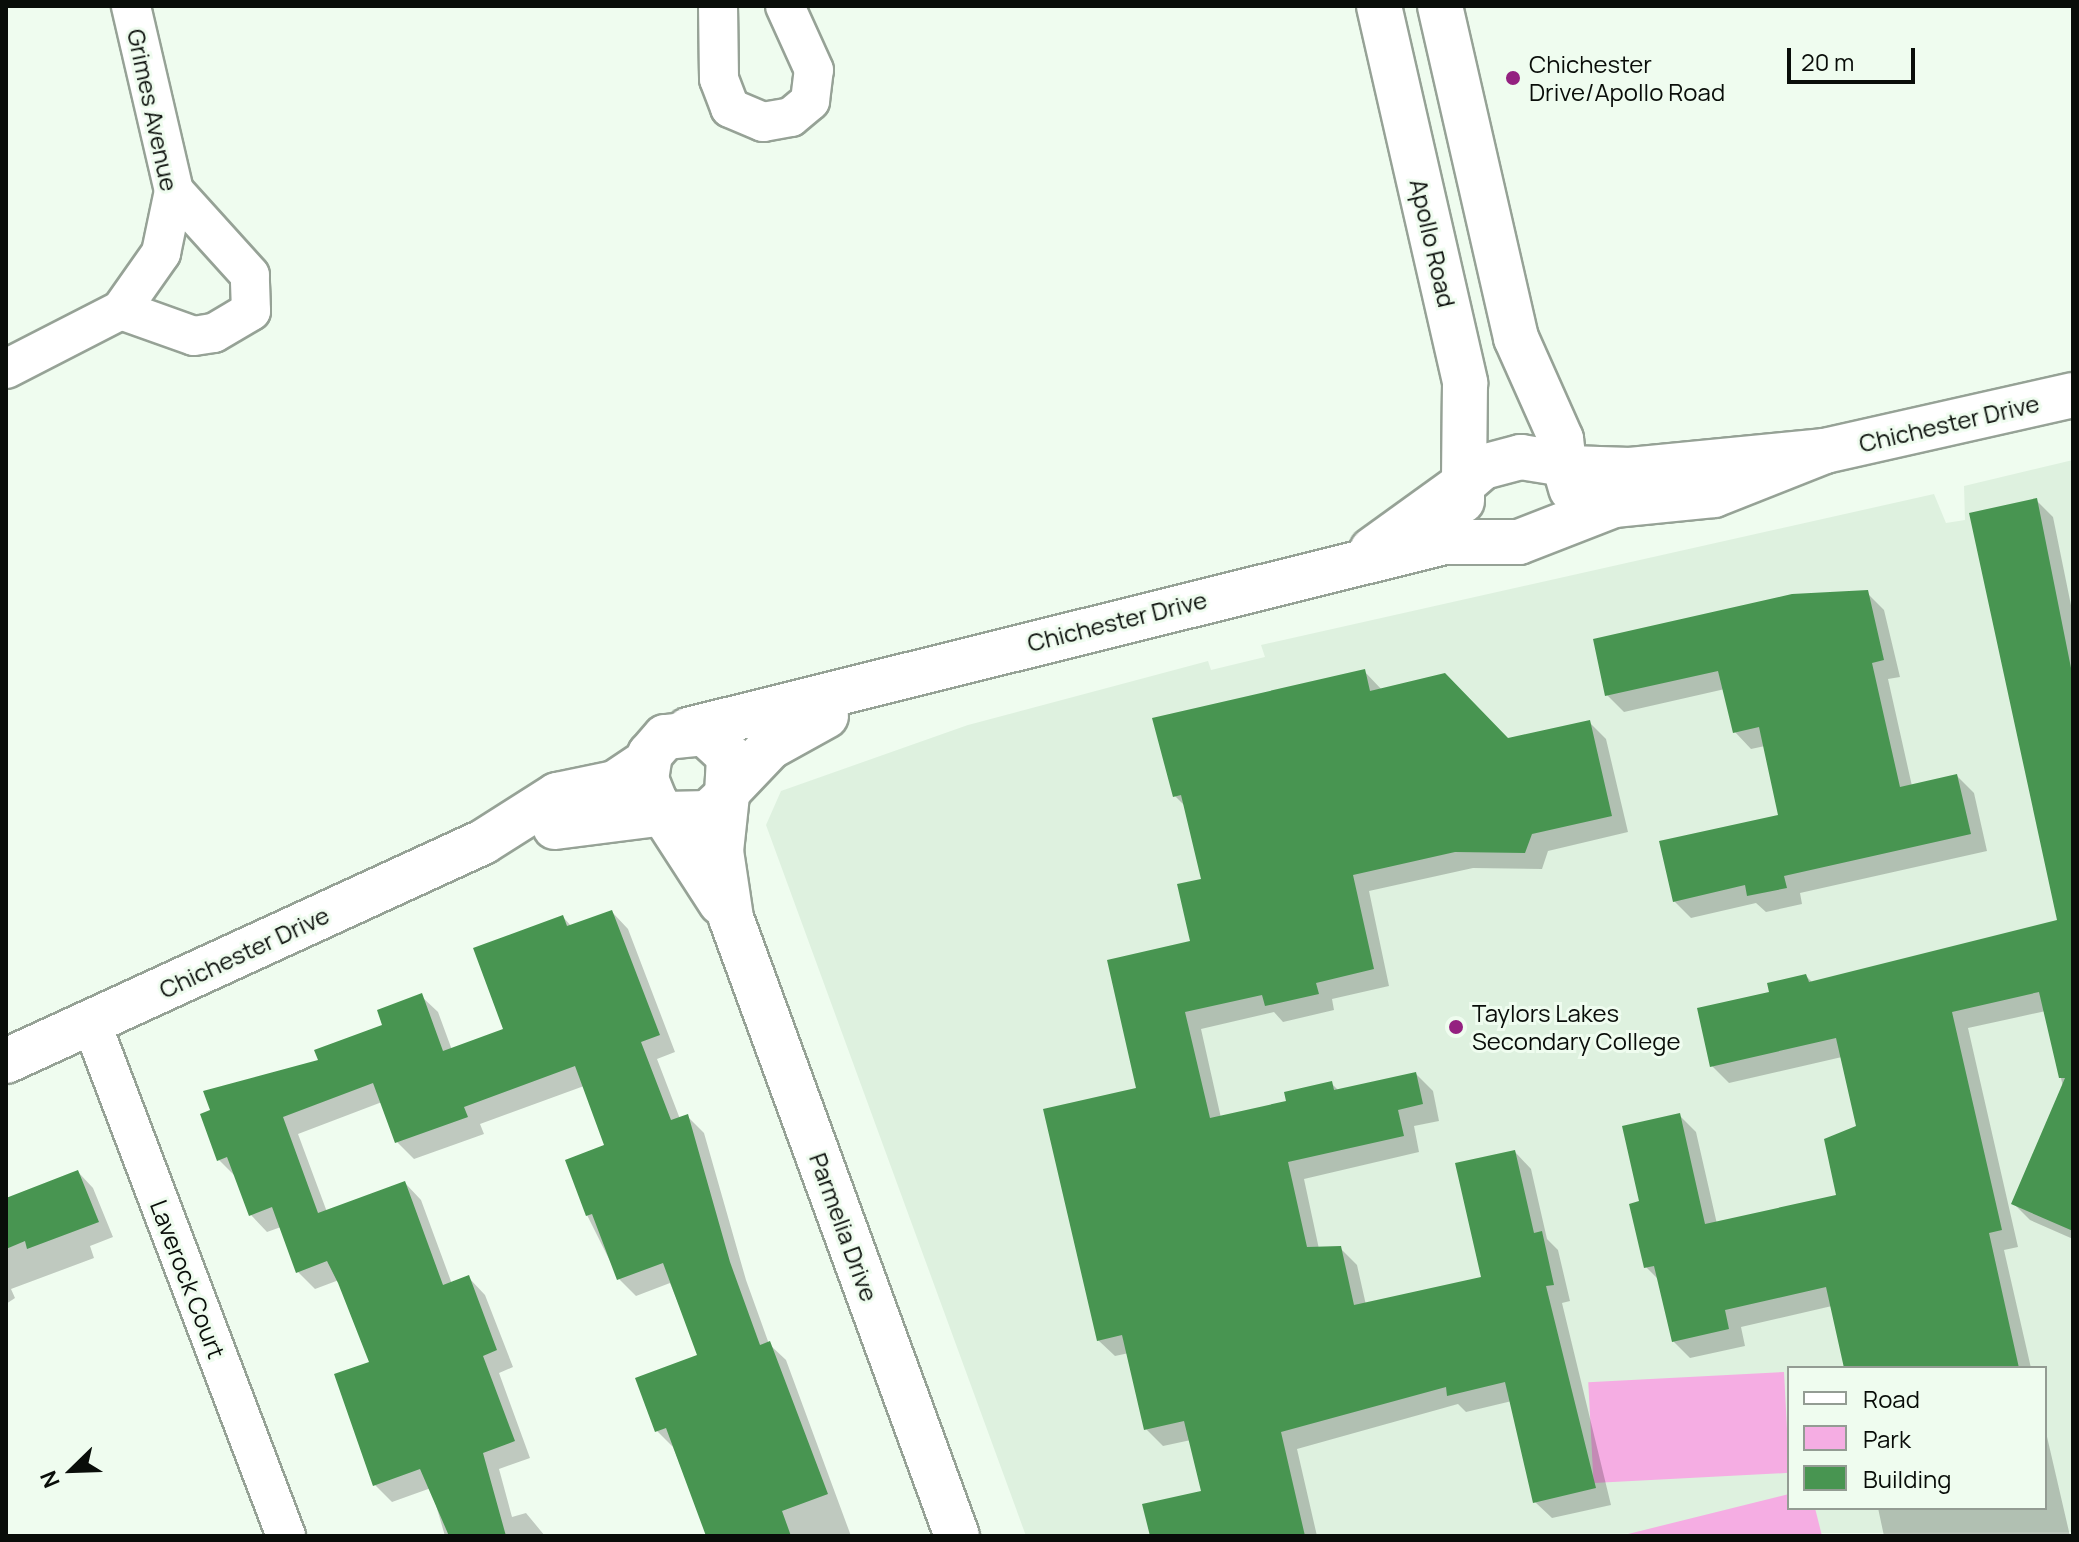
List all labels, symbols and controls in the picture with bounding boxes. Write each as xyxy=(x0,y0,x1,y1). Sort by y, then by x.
street label: Grimes Avenue xyxy=(122,26,184,194)
scale bar xyxy=(1791,32,1919,82)
text: 20 m xyxy=(1801,45,1854,78)
place label: Chichester Drive/Apollo Road xyxy=(1529,50,1725,106)
marker: Chichester Drive/Apollo Road xyxy=(1504,69,1522,87)
street label: Apollo Road xyxy=(1404,176,1462,310)
street label: Chichester Drive xyxy=(1856,388,2042,458)
street label: Chichester Drive xyxy=(1024,585,1210,657)
street label: Chichester Drive xyxy=(155,900,333,1004)
place label: Taylors Lakes Secondary College xyxy=(1472,999,1680,1055)
marker: Taylors Lakes Secondary College xyxy=(1447,1018,1465,1036)
street label: Parmelia Drive xyxy=(804,1149,884,1305)
street label: Laverock Court xyxy=(145,1196,231,1362)
legend xyxy=(1787,1366,2047,1510)
text: Road xyxy=(1863,1382,1920,1415)
text: Park xyxy=(1863,1422,1911,1455)
north arrow xyxy=(32,1430,112,1510)
text: Building xyxy=(1863,1462,1951,1495)
text: N xyxy=(33,1466,67,1493)

